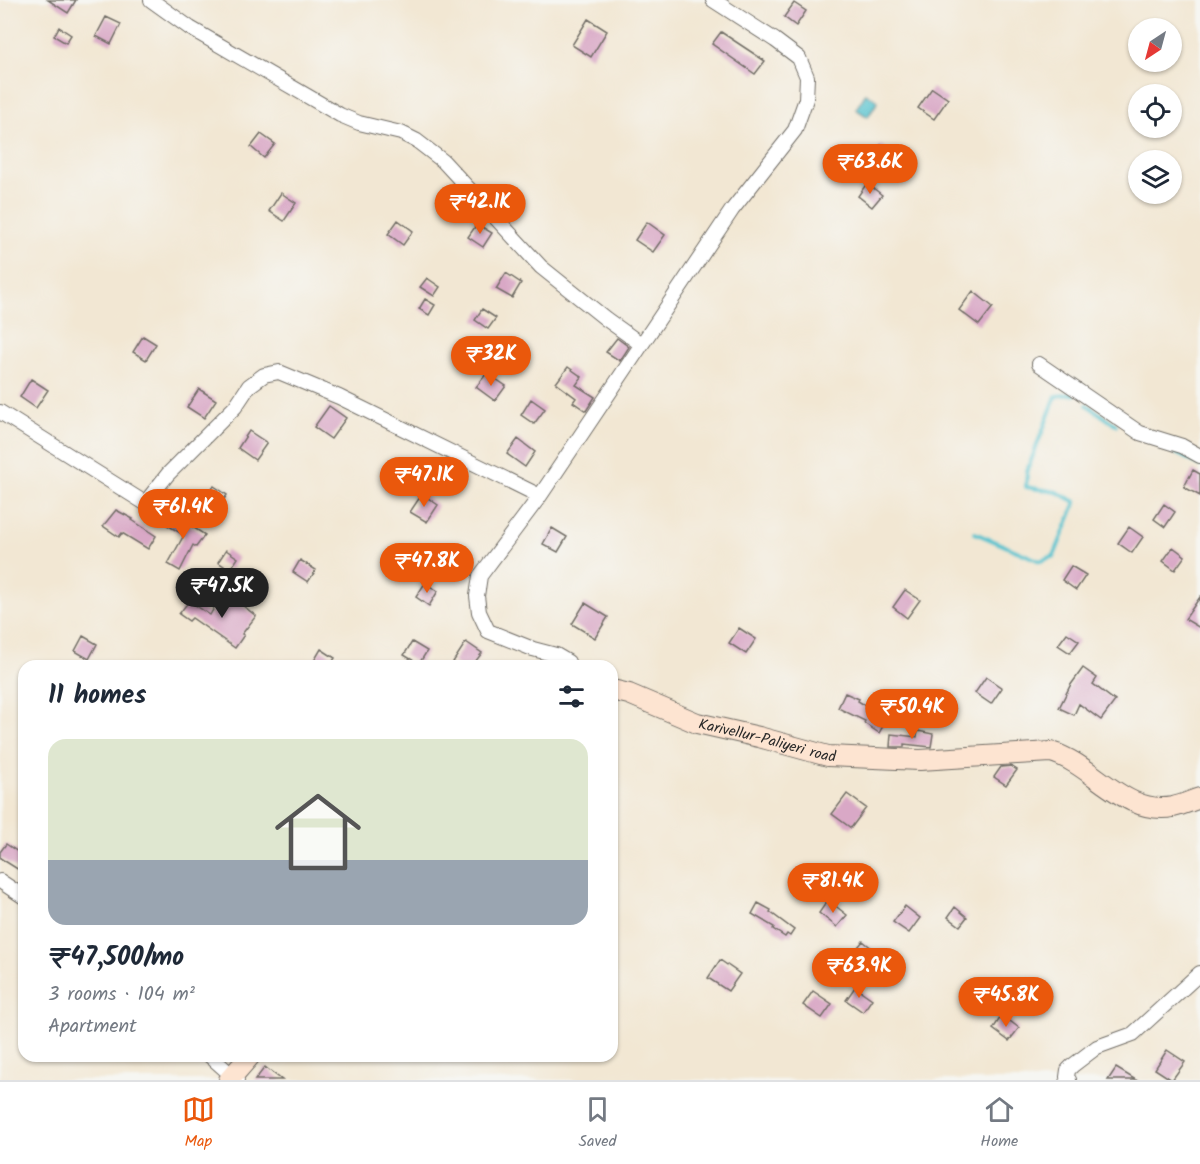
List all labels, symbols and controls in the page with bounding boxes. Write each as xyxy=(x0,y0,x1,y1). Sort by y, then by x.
north arrow xyxy=(1128,18,1182,72)
map controls xyxy=(1128,18,1182,204)
button: locate xyxy=(1128,84,1182,138)
pin: ₹63.6K xyxy=(821,144,919,195)
text: ₹63.6K xyxy=(837,147,903,179)
button: layers xyxy=(1128,150,1182,204)
pin: ₹42.1K xyxy=(431,184,529,235)
text: ₹42.1K xyxy=(449,187,511,219)
pin: ₹32K xyxy=(455,336,527,387)
text: ₹32K xyxy=(465,339,517,371)
pin: ₹47.1K xyxy=(375,457,473,508)
text: ₹47.1K xyxy=(394,460,454,492)
pin: ₹61.4K xyxy=(134,489,232,540)
text: ₹61.4K xyxy=(152,492,214,524)
pin: ₹47.8K xyxy=(378,543,476,594)
text: ₹47.8K xyxy=(394,546,460,578)
pin: ₹47.5K xyxy=(173,568,271,619)
text: ₹47.5K xyxy=(190,571,254,603)
text: 11 homes xyxy=(48,675,146,717)
icon: filters xyxy=(555,680,588,713)
pin: ₹50.4K xyxy=(863,689,961,740)
text: ₹50.4K xyxy=(879,692,945,724)
street label: Karivellur-Paliyeri road xyxy=(696,713,837,769)
icon: home xyxy=(264,778,372,886)
pin: ₹81.4K xyxy=(784,863,882,914)
text: ₹81.4K xyxy=(802,866,864,898)
text: ₹47,500/mo xyxy=(48,937,184,979)
pin: ₹63.9K xyxy=(810,948,908,999)
text: ₹63.9K xyxy=(826,951,892,983)
pin: ₹45.8K xyxy=(957,977,1055,1028)
text: 3 rooms · 104 m² xyxy=(48,979,195,1011)
text: ₹45.8K xyxy=(973,980,1040,1012)
text: Apartment xyxy=(48,1011,137,1043)
tab: Map xyxy=(182,1093,215,1154)
tab: Saved xyxy=(579,1093,617,1154)
tab: Home xyxy=(980,1093,1018,1154)

